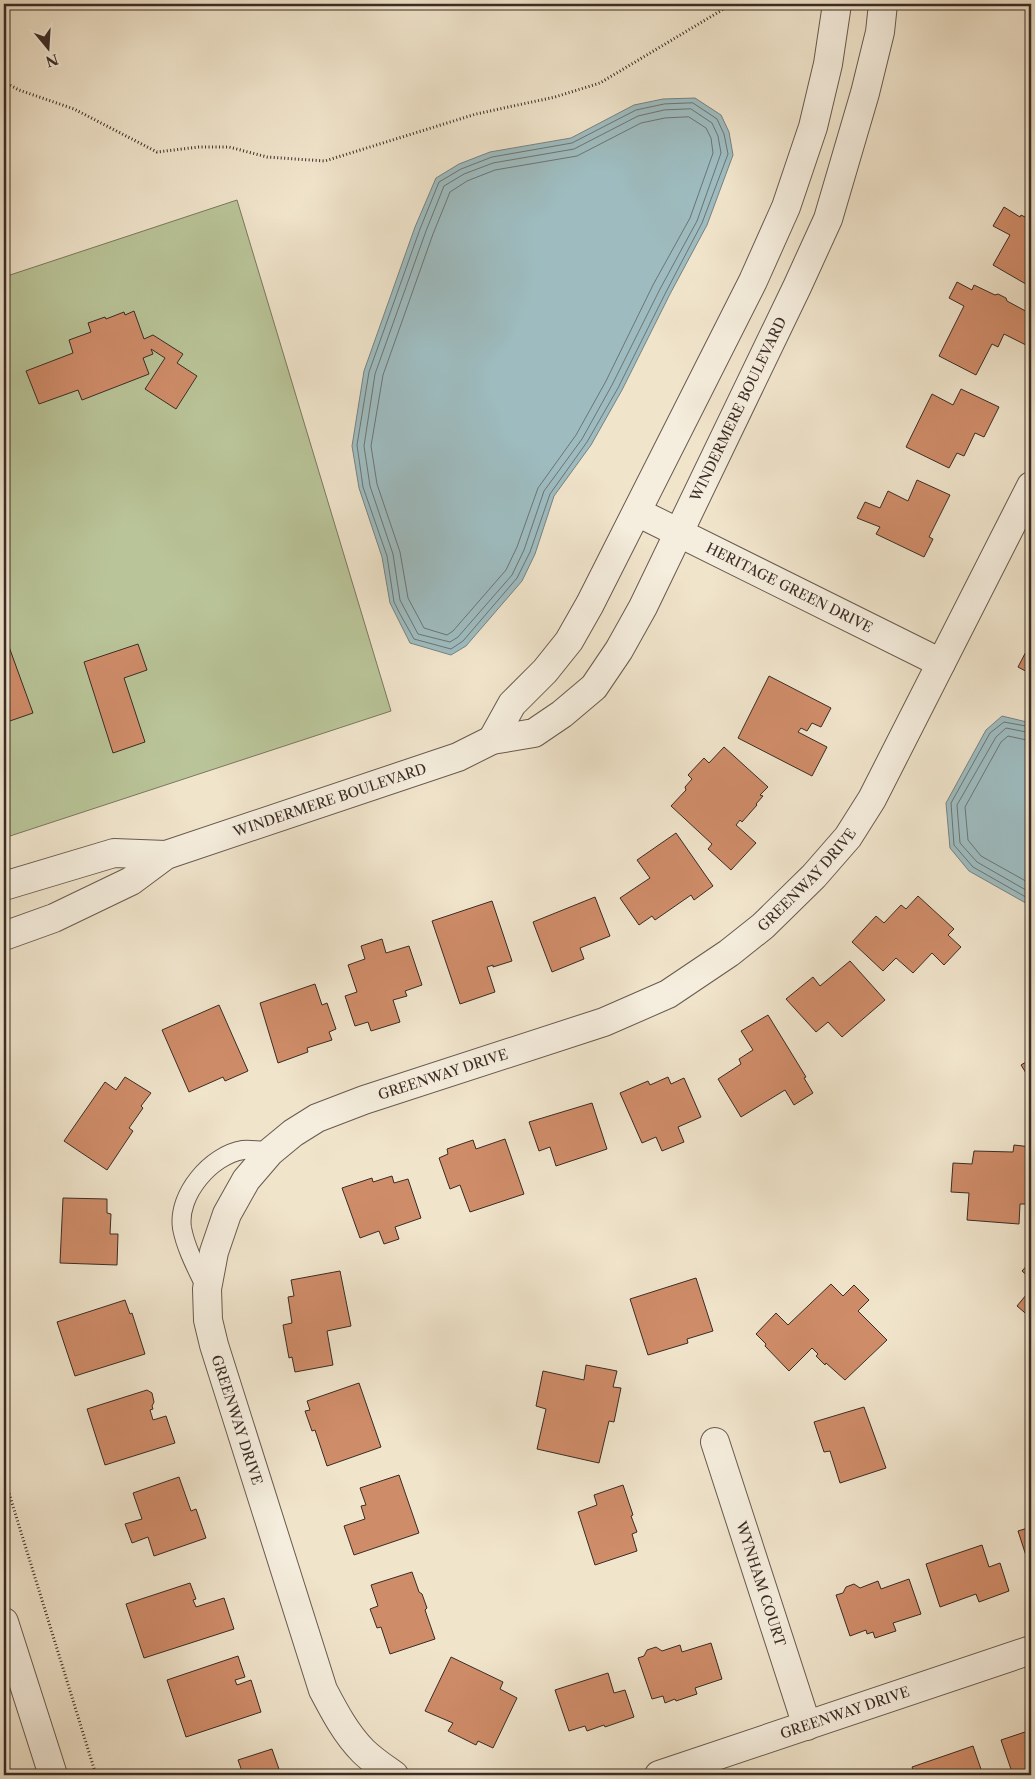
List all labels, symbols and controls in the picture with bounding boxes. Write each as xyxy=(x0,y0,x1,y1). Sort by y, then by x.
north arrow xyxy=(22,22,72,72)
text: N xyxy=(43,50,61,71)
street label: WINDERMERE BOULEVARD xyxy=(686,314,790,505)
street label: HERITAGE GREEN DRIVE xyxy=(703,539,876,637)
street label: WINDERMERE BOULEVARD xyxy=(230,759,429,841)
street label: GREENWAY DRIVE xyxy=(754,825,860,935)
street label: GREENWAY DRIVE xyxy=(376,1045,510,1104)
street label: GREENWAY DRIVE xyxy=(208,1353,266,1487)
street label: WYNHAM COURT xyxy=(732,1518,790,1649)
street label: GREENWAY DRIVE xyxy=(778,1682,912,1743)

